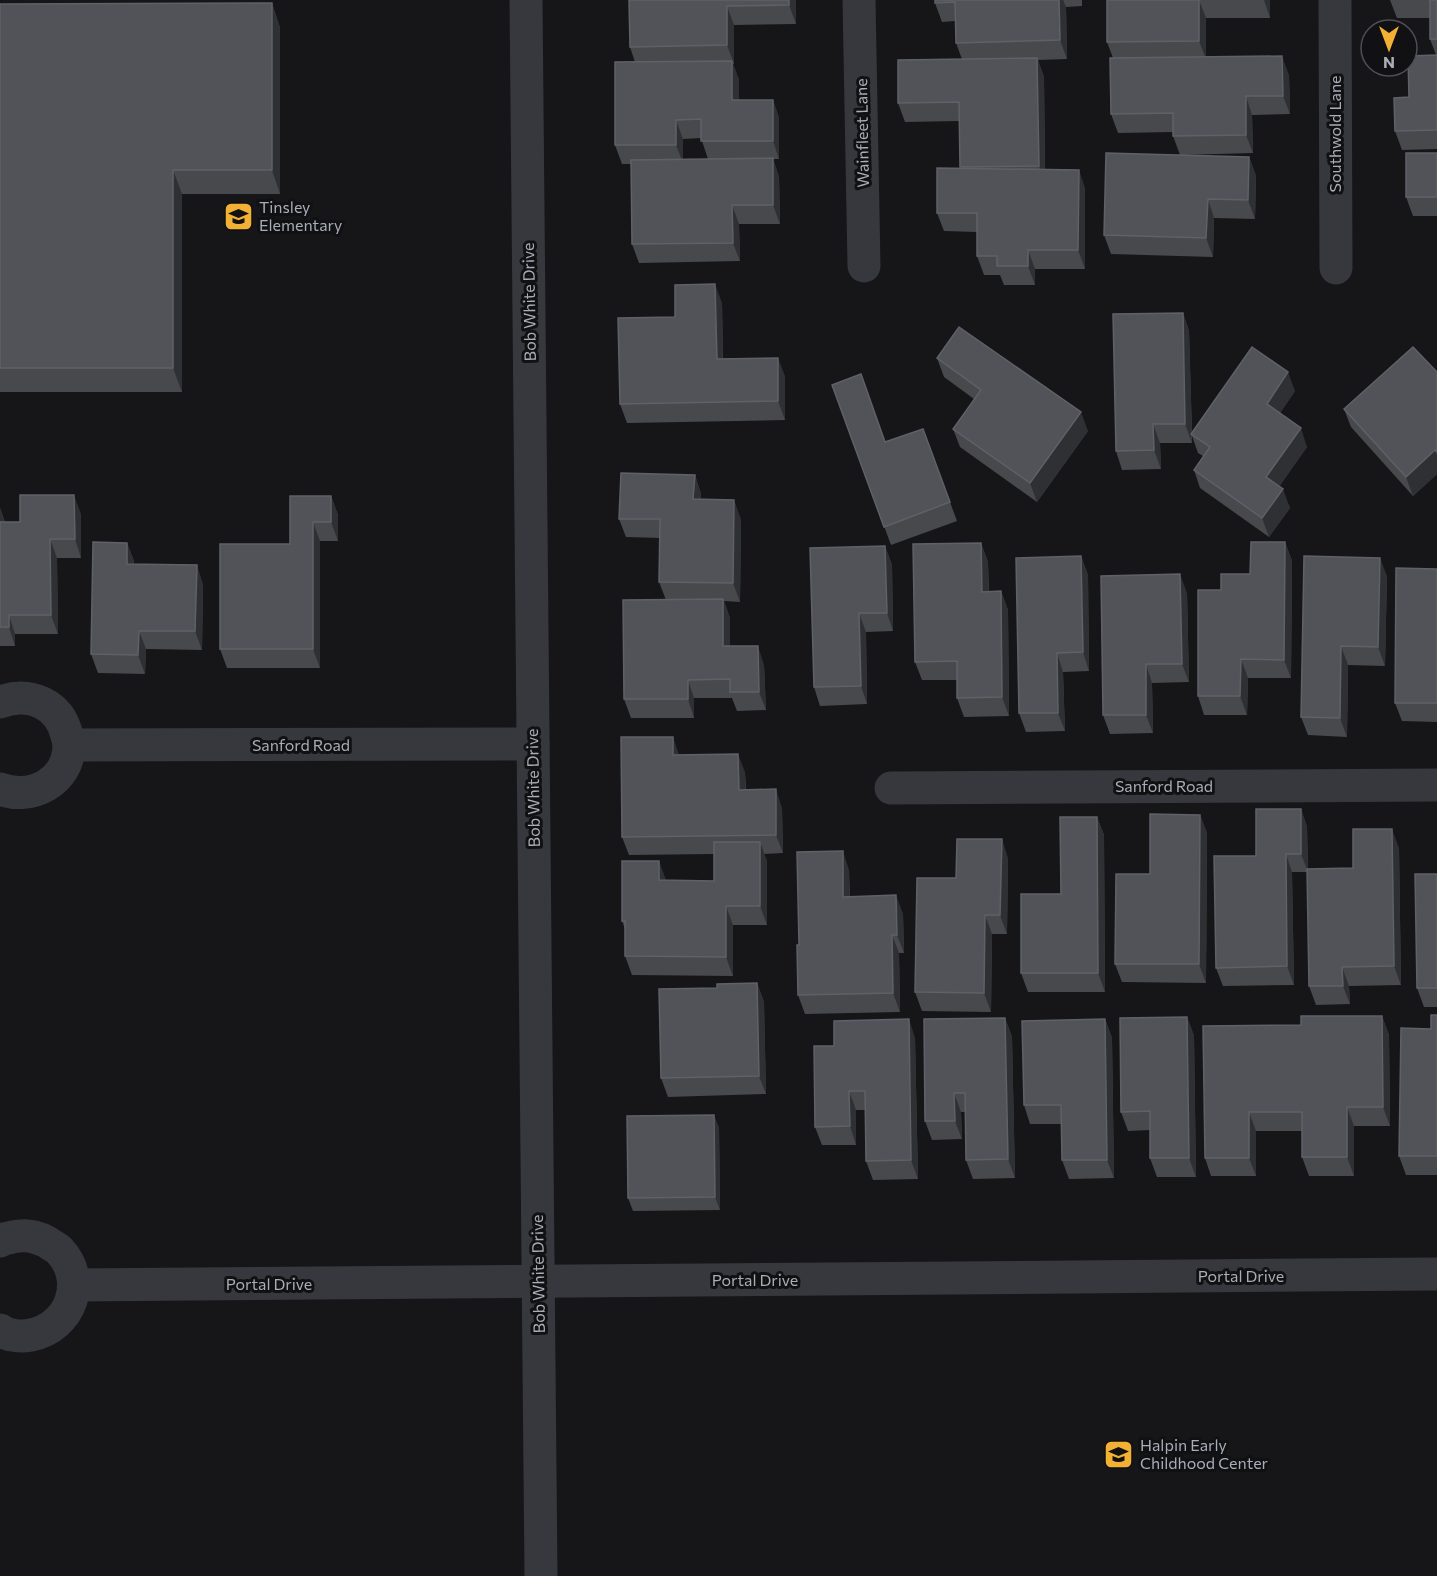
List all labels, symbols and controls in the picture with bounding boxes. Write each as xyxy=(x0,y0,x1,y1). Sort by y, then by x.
north arrow xyxy=(1359,18,1419,78)
text: N xyxy=(1383,54,1395,73)
street label: Southwold Lane xyxy=(1325,75,1344,193)
street label: Wainfleet Lane xyxy=(851,78,872,188)
place label: Tinsley Elementary xyxy=(259,197,342,234)
school or university icon: Tinsley Elementary xyxy=(222,200,254,232)
street label: Bob White Drive xyxy=(518,243,539,361)
street label: Bob White Drive xyxy=(522,729,543,847)
street label: Sanford Road xyxy=(252,735,350,754)
street label: Sanford Road xyxy=(1115,776,1213,795)
street label: Bob White Drive xyxy=(527,1215,548,1333)
street label: Portal Drive xyxy=(1198,1266,1284,1285)
street label: Portal Drive xyxy=(712,1270,798,1289)
street label: Portal Drive xyxy=(226,1274,312,1293)
place label: Halpin Early Childhood Center xyxy=(1140,1435,1269,1472)
school or university icon: Halpin Early Childhood Center xyxy=(1103,1438,1135,1470)

